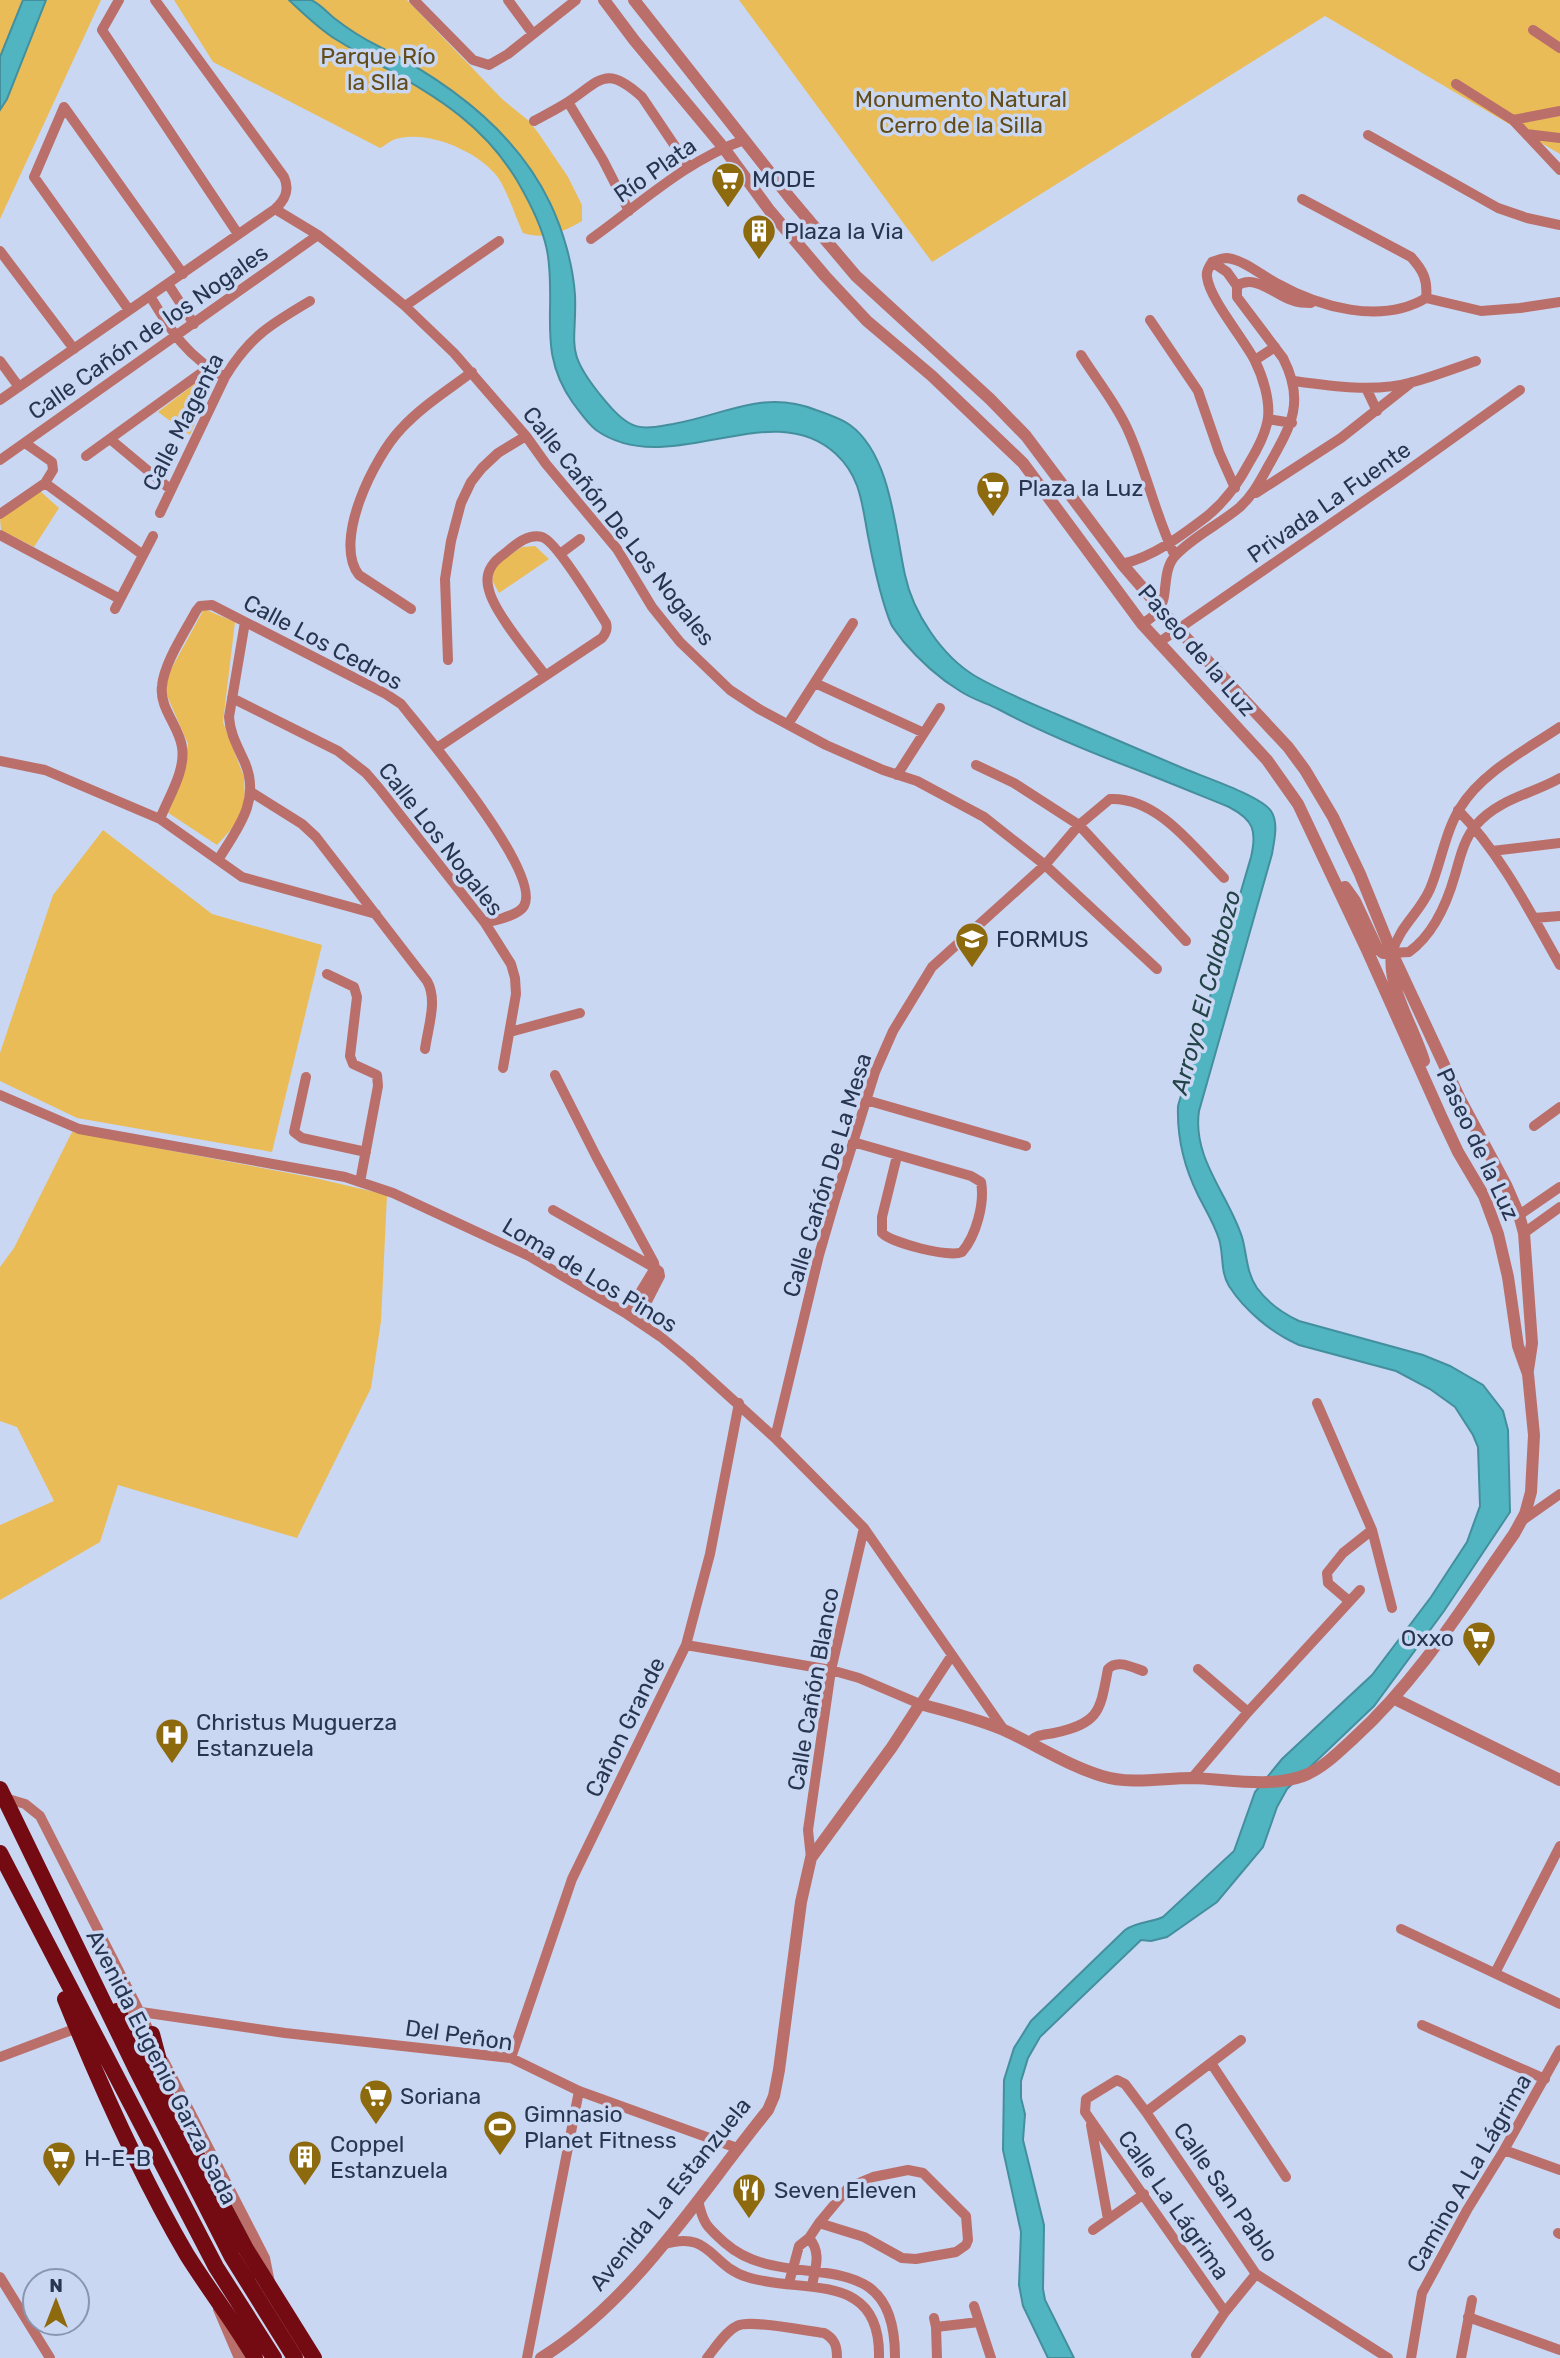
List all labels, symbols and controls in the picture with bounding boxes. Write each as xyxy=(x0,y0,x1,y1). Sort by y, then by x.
park label: Parque Río la Slla xyxy=(320,42,436,96)
park label: Monumento Natural Cerro de la Silla xyxy=(855,85,1067,139)
street label: Río Plata xyxy=(608,132,702,208)
supermarket icon: MODE xyxy=(709,160,747,209)
place label: MODE xyxy=(752,165,816,193)
building icon: Plaza la Via xyxy=(740,212,778,261)
place label: Plaza la Via xyxy=(784,217,904,245)
street label: Calle Cañón de los Nogales xyxy=(23,238,273,426)
street label: Calle Magenta xyxy=(136,348,230,496)
street label: Calle Cañón De Los Nogales xyxy=(517,401,721,651)
street label: Privada La Fuente xyxy=(1242,435,1416,569)
supermarket icon: Plaza la Luz xyxy=(974,469,1012,518)
place label: Plaza la Luz xyxy=(1018,474,1143,502)
street label: Paseo de la Luz xyxy=(1132,579,1262,721)
street label: Calle Los Cedros xyxy=(239,588,407,696)
street label: Calle Los Nogales xyxy=(372,757,510,921)
water label: Arroyo El Calabozo xyxy=(1165,887,1247,1099)
school or university icon: FORMUS xyxy=(953,920,991,969)
place label: FORMUS xyxy=(996,925,1089,953)
street label: Calle Cañón De La Mesa xyxy=(777,1050,877,1300)
street label: Paseo de la Luz xyxy=(1430,1063,1526,1225)
street label: Loma de Los Pinos xyxy=(497,1212,683,1338)
street label: Calle Cañón Blanco xyxy=(781,1585,845,1793)
supermarket icon: Oxxo xyxy=(1460,1619,1498,1668)
place label: Oxxo xyxy=(1401,1624,1454,1652)
street label: Cañon Grande xyxy=(579,1652,671,1802)
place label: Christus Muguerza Estanzuela xyxy=(196,1708,397,1762)
hospital icon: Christus Muguerza Estanzuela xyxy=(153,1716,191,1765)
street label: Avenida Eugenio Garza Sada xyxy=(80,1925,244,2209)
street label: Del Peñon xyxy=(403,2014,515,2056)
street label: Camino A La Lágrima xyxy=(1401,2069,1537,2277)
supermarket icon: Soriana xyxy=(357,2077,395,2126)
place label: Soriana xyxy=(400,2082,481,2110)
street label: Avenida La Estanzuela xyxy=(583,2092,757,2296)
place label: Gimnasio Planet Fitness xyxy=(524,2100,677,2154)
sports icon: Gimnasio Planet Fitness xyxy=(481,2108,519,2157)
street label: Calle San Pablo xyxy=(1167,2117,1285,2267)
street label: Calle La Lágrima xyxy=(1112,2125,1236,2285)
place label: Coppel Estanzuela xyxy=(330,2130,448,2184)
building icon: Coppel Estanzuela xyxy=(286,2138,324,2187)
supermarket icon: H-E-B xyxy=(40,2139,78,2188)
place label: H-E-B xyxy=(84,2144,151,2172)
restaurant icon: Seven Eleven xyxy=(730,2171,768,2220)
place label: Seven Eleven xyxy=(774,2176,917,2204)
north arrow xyxy=(21,2267,91,2337)
text: N xyxy=(49,2274,63,2297)

